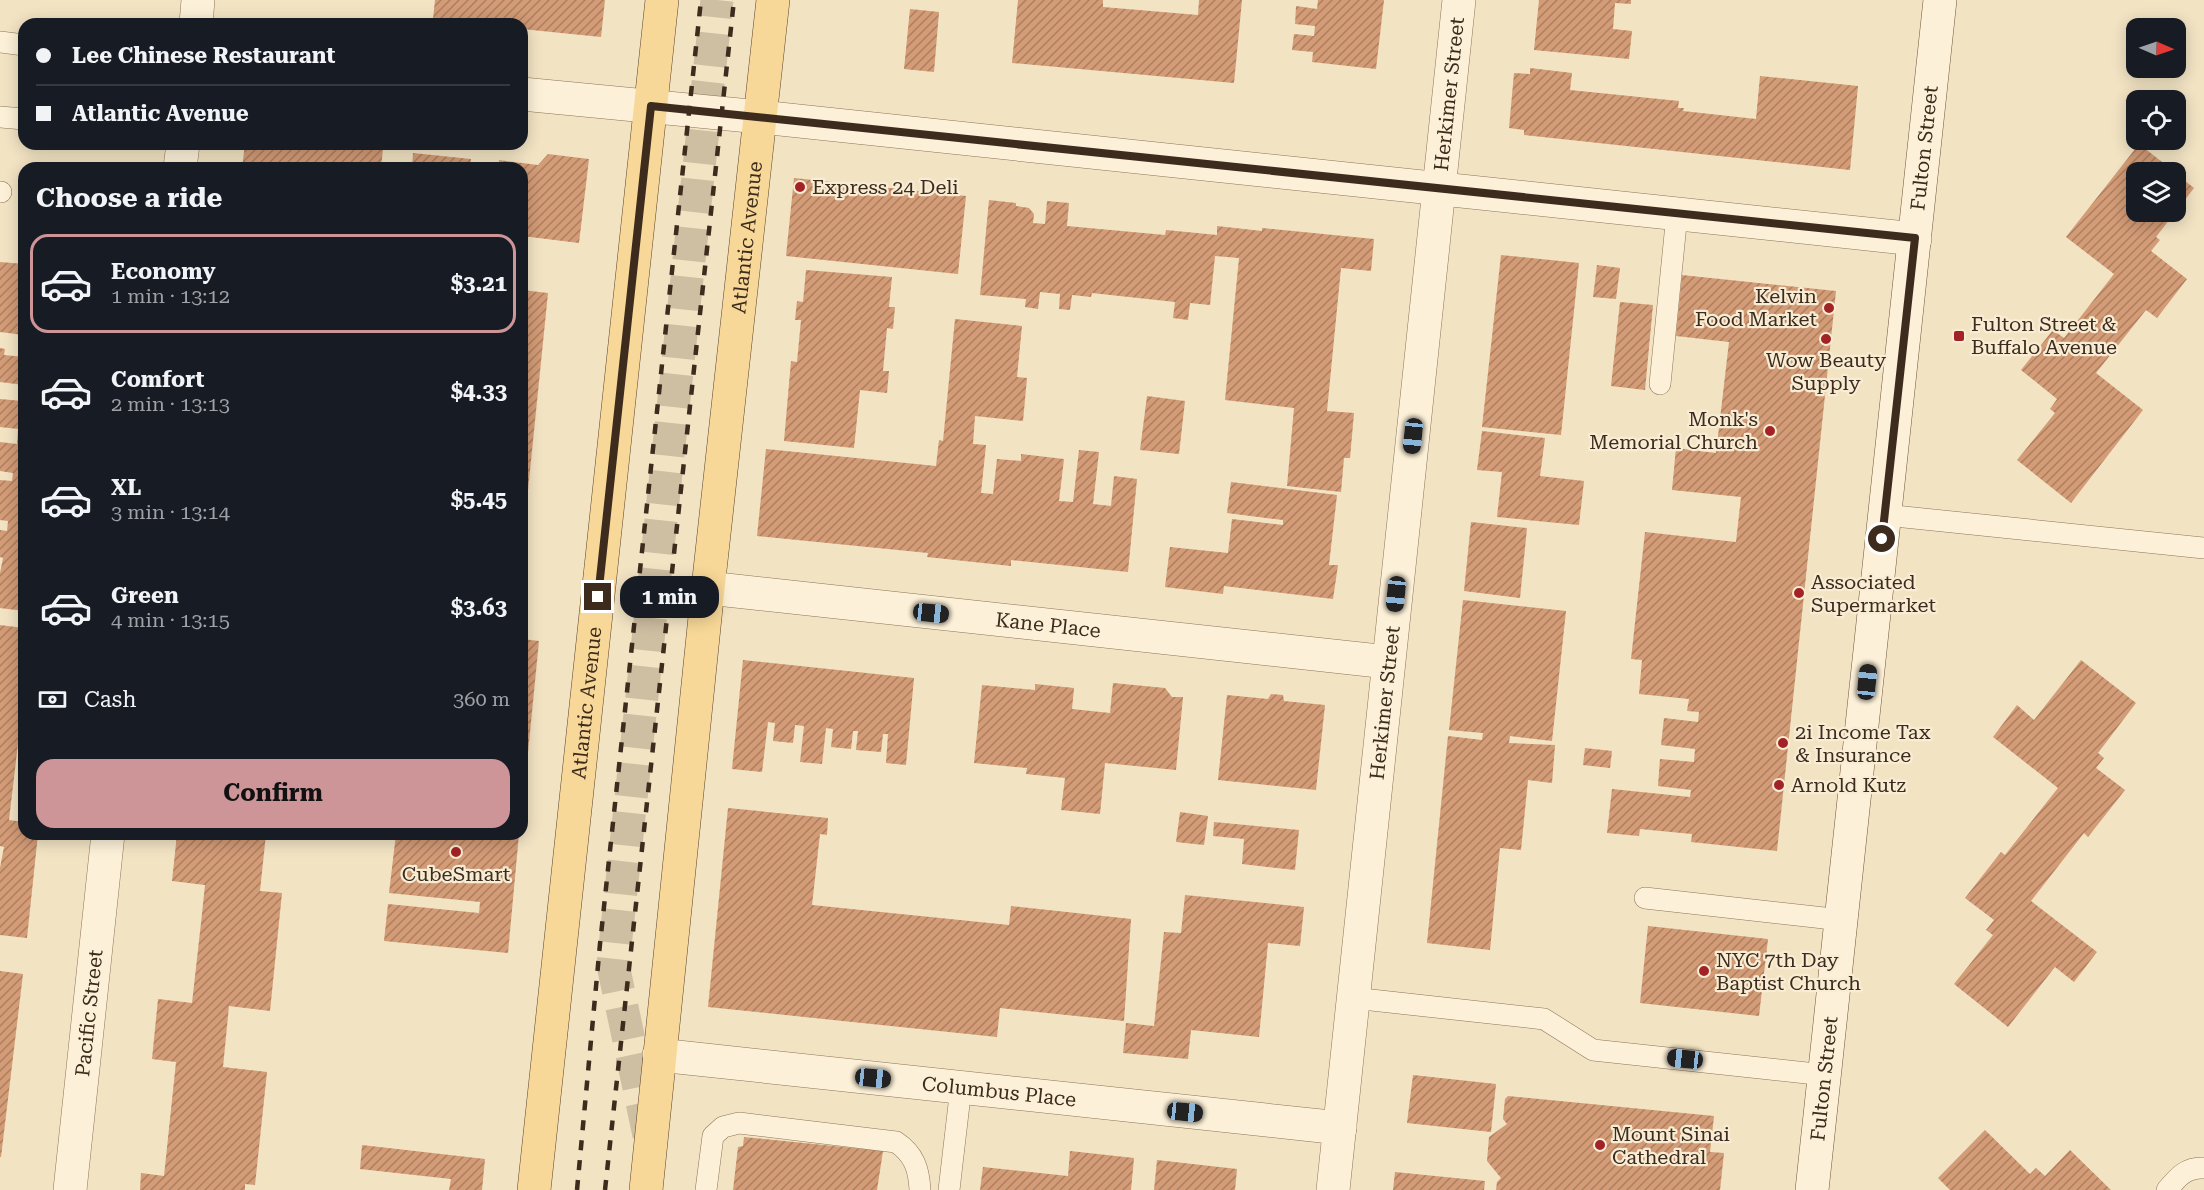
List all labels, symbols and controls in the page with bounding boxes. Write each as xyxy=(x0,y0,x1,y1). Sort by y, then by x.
street label: Herkimer Street xyxy=(1429,15,1469,172)
north arrow xyxy=(2126,18,2186,78)
map controls xyxy=(2126,18,2186,222)
text: Lee Chinese Restaurant xyxy=(72,43,335,68)
street label: Fulton Street xyxy=(1905,84,1943,212)
button: locate xyxy=(2126,90,2186,150)
text: Atlantic Avenue xyxy=(72,101,249,126)
street label: Atlantic Avenue xyxy=(726,160,767,315)
button: layers xyxy=(2126,162,2186,222)
place label: Express 24 Deli xyxy=(812,175,959,199)
marker: Express 24 Deli xyxy=(793,180,807,194)
text: Choose a ride xyxy=(36,182,222,214)
icon: car xyxy=(39,257,93,311)
text: Economy xyxy=(111,259,215,284)
text: $3.21 xyxy=(451,271,507,296)
text: 1 min · 13:12 xyxy=(111,284,230,308)
place label: Kelvin Food Market xyxy=(1695,284,1818,331)
marker: Kelvin Food Market xyxy=(1822,301,1836,315)
place label: Fulton Street & Buffalo Avenue xyxy=(1971,312,2117,359)
marker: Fulton Street & Buffalo Avenue xyxy=(1952,329,1966,343)
marker: Wow Beauty Supply xyxy=(1819,332,1833,346)
place label: Wow Beauty Supply xyxy=(1766,348,1886,395)
icon: car xyxy=(39,365,93,419)
text: Comfort xyxy=(111,367,204,392)
text: $4.33 xyxy=(451,379,507,404)
text: 2 min · 13:13 xyxy=(111,392,230,416)
place label: Monk's Memorial Church xyxy=(1589,407,1758,454)
car xyxy=(1402,417,1424,455)
marker: Monk's Memorial Church xyxy=(1763,424,1777,438)
icon: car xyxy=(39,473,93,527)
text: XL xyxy=(111,475,141,500)
text: $5.45 xyxy=(451,487,507,512)
text: 3 min · 13:14 xyxy=(111,500,230,524)
route start xyxy=(1868,525,1895,552)
place label: Associated Supermarket xyxy=(1811,570,1937,617)
car xyxy=(1385,575,1407,613)
callout: 1 min xyxy=(619,576,718,618)
icon: car xyxy=(39,581,93,635)
text: Green xyxy=(111,583,179,608)
route end xyxy=(584,583,611,610)
text: 1 min xyxy=(642,585,697,609)
marker: Associated Supermarket xyxy=(1792,586,1806,600)
text: $3.63 xyxy=(451,595,507,620)
car xyxy=(912,602,950,624)
street label: Kane Place xyxy=(994,607,1102,643)
text: 4 min · 13:15 xyxy=(111,608,230,632)
street label: Herkimer Street xyxy=(1365,624,1405,781)
street label: Atlantic Avenue xyxy=(566,625,607,780)
car xyxy=(1856,663,1878,701)
icon: cash xyxy=(36,683,69,716)
text: Cash xyxy=(84,687,136,712)
text: 360 m xyxy=(453,687,510,711)
place label: 2i Income Tax & Insurance xyxy=(1795,720,1931,767)
marker: 2i Income Tax & Insurance xyxy=(1776,736,1790,750)
button: Confirm xyxy=(36,759,510,828)
place label: Arnold Kutz xyxy=(1791,773,1906,797)
marker: Arnold Kutz xyxy=(1772,778,1786,792)
marker: CubeSmart xyxy=(449,845,463,859)
place label: CubeSmart xyxy=(402,862,511,886)
street label: Pacific Street xyxy=(70,948,108,1078)
place label: NYC 7th Day Baptist Church xyxy=(1716,948,1861,995)
marker: NYC 7th Day Baptist Church xyxy=(1697,964,1711,978)
street label: Fulton Street xyxy=(1805,1014,1843,1142)
car xyxy=(1666,1048,1704,1070)
car xyxy=(854,1067,892,1089)
street label: Columbus Place xyxy=(921,1071,1077,1112)
car xyxy=(1166,1101,1204,1123)
place label: Mount Sinai Cathedral xyxy=(1612,1122,1730,1169)
marker: Mount Sinai Cathedral xyxy=(1593,1138,1607,1152)

